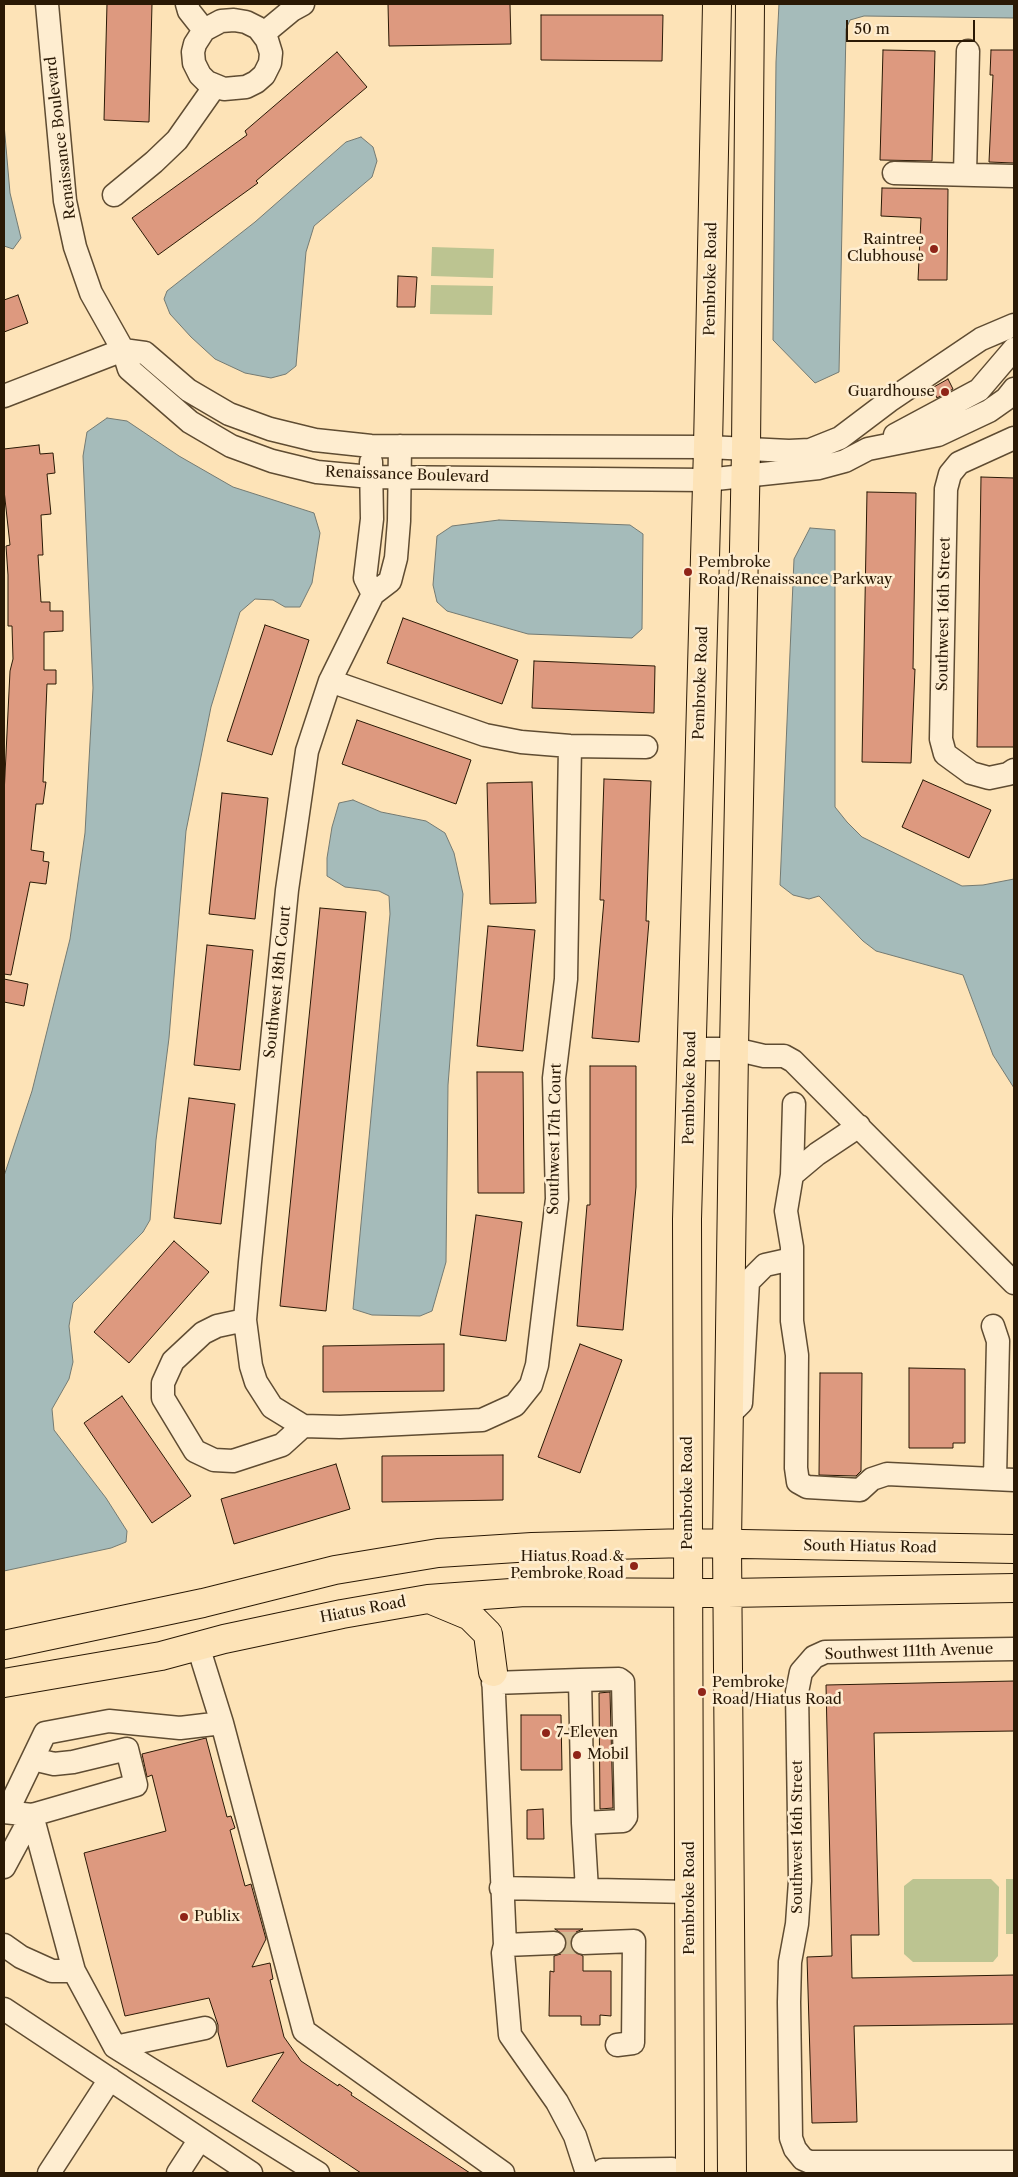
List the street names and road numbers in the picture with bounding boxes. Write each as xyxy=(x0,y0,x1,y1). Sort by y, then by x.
street label: Renaissance Boulevard xyxy=(42,55,80,221)
street label: Pembroke Road xyxy=(701,222,721,336)
street label: Renaissance Boulevard xyxy=(325,463,489,487)
street label: Southwest 16th Street xyxy=(934,537,954,691)
street label: Pembroke Road xyxy=(690,626,712,740)
street label: Southwest 18th Court xyxy=(261,905,295,1059)
street label: Pembroke Road xyxy=(680,1031,700,1145)
street label: Southwest 17th Court xyxy=(545,1063,565,1215)
street label: Pembroke Road xyxy=(679,1436,697,1550)
street label: South Hiatus Road xyxy=(803,1537,937,1557)
street label: Hiatus Road xyxy=(318,1593,408,1627)
street label: Southwest 111th Avenue xyxy=(824,1640,994,1664)
street label: Southwest 16th Street xyxy=(789,1760,807,1914)
street label: Pembroke Road xyxy=(681,1841,699,1955)

